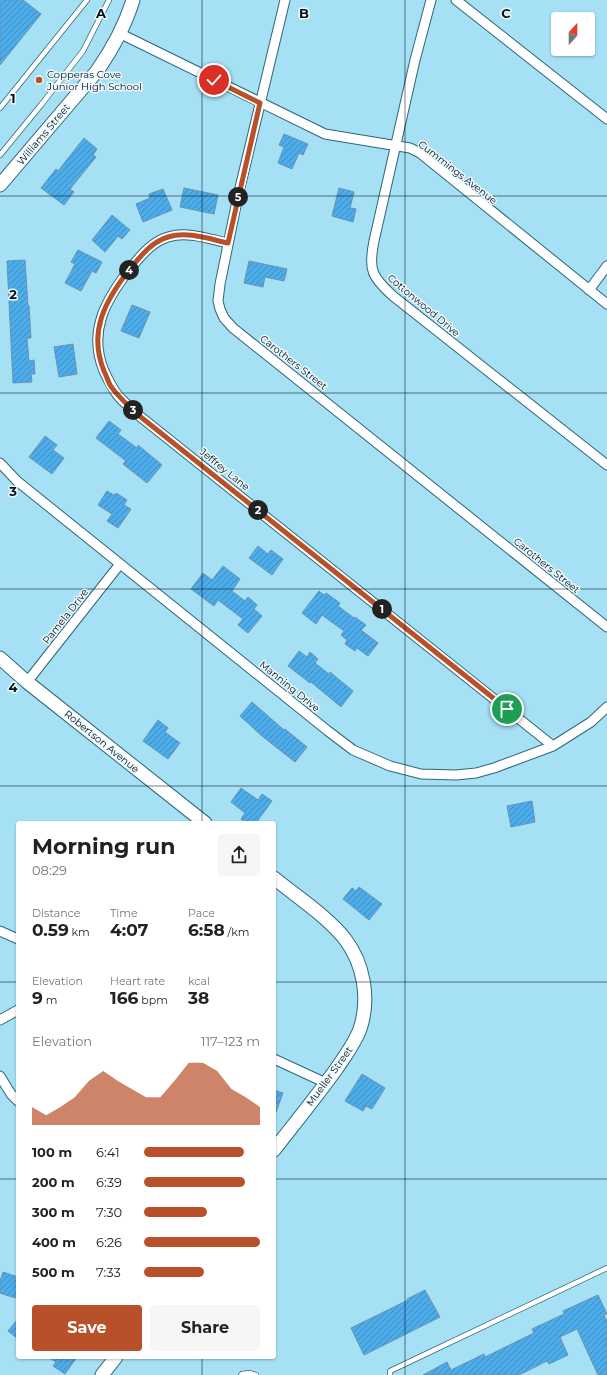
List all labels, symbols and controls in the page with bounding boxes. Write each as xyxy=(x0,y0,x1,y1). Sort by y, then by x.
text: A xyxy=(95,5,107,21)
text: B xyxy=(299,5,309,21)
text: C xyxy=(501,5,511,21)
north arrow xyxy=(551,12,595,56)
map controls xyxy=(551,12,595,56)
pin xyxy=(197,63,231,97)
place label: Copperas Cove Junior High School xyxy=(46,68,142,93)
icon: check xyxy=(203,69,225,91)
marker: Copperas Cove Junior High School xyxy=(34,75,44,85)
text: 1 xyxy=(10,90,16,106)
street label: Williams Street xyxy=(14,101,73,168)
street label: Cummings Avenue xyxy=(416,138,500,207)
pin: 5 xyxy=(228,187,248,207)
text: 5 xyxy=(235,190,241,204)
pin: 4 xyxy=(119,260,139,280)
text: 4 xyxy=(125,263,133,277)
street label: Cottonwood Drive xyxy=(385,271,463,339)
text: 2 xyxy=(9,286,17,302)
street label: Carothers Street xyxy=(258,332,330,393)
pin: 3 xyxy=(123,400,143,420)
text: 3 xyxy=(130,403,136,417)
street label: Jeffrey Lane xyxy=(196,445,252,493)
text: 3 xyxy=(8,483,17,499)
pin: 2 xyxy=(248,500,268,520)
text: 2 xyxy=(255,503,261,517)
street label: Carothers Street xyxy=(511,535,583,596)
street label: Pamela Drive xyxy=(40,586,91,647)
pin: 1 xyxy=(372,599,392,619)
text: 1 xyxy=(380,602,384,616)
street label: Manning Drive xyxy=(257,658,323,715)
text: 4 xyxy=(9,679,18,695)
pin xyxy=(490,692,524,726)
icon: arrive xyxy=(496,698,518,720)
street label: Robertson Avenue xyxy=(62,707,142,776)
text: Morning run xyxy=(32,833,175,860)
button: share xyxy=(218,834,260,876)
text: 08:29 xyxy=(32,862,67,878)
text: Distance xyxy=(32,906,80,920)
text: Time xyxy=(110,906,138,920)
text: Pace xyxy=(188,906,215,920)
text: 0.59 xyxy=(32,920,69,940)
text: 4:07 xyxy=(110,920,148,940)
text: 6:58 xyxy=(188,920,225,940)
text: km xyxy=(69,925,90,939)
text: /km xyxy=(225,925,249,939)
text: Elevation xyxy=(32,974,83,988)
text: Heart rate xyxy=(110,974,165,988)
text: kcal xyxy=(188,974,210,988)
text: 9 xyxy=(32,988,43,1008)
text: 166 xyxy=(110,988,138,1008)
text: 38 xyxy=(188,988,209,1008)
text: m xyxy=(43,993,57,1007)
text: bpm xyxy=(138,993,168,1007)
text: Elevation xyxy=(32,1033,92,1049)
text: 117–123 m xyxy=(201,1033,260,1049)
street label: Mueller Street xyxy=(303,1044,355,1109)
text: 100 m xyxy=(32,1144,72,1160)
text: 6:41 xyxy=(96,1144,120,1160)
text: 200 m xyxy=(32,1174,75,1190)
text: 6:39 xyxy=(96,1174,122,1190)
text: 300 m xyxy=(32,1204,75,1220)
text: 7:30 xyxy=(96,1204,122,1220)
text: 400 m xyxy=(32,1234,76,1250)
text: 6:26 xyxy=(96,1234,122,1250)
text: 500 m xyxy=(32,1264,75,1280)
text: 7:33 xyxy=(96,1264,121,1280)
button: Save xyxy=(32,1305,142,1351)
button: Share xyxy=(150,1305,260,1351)

